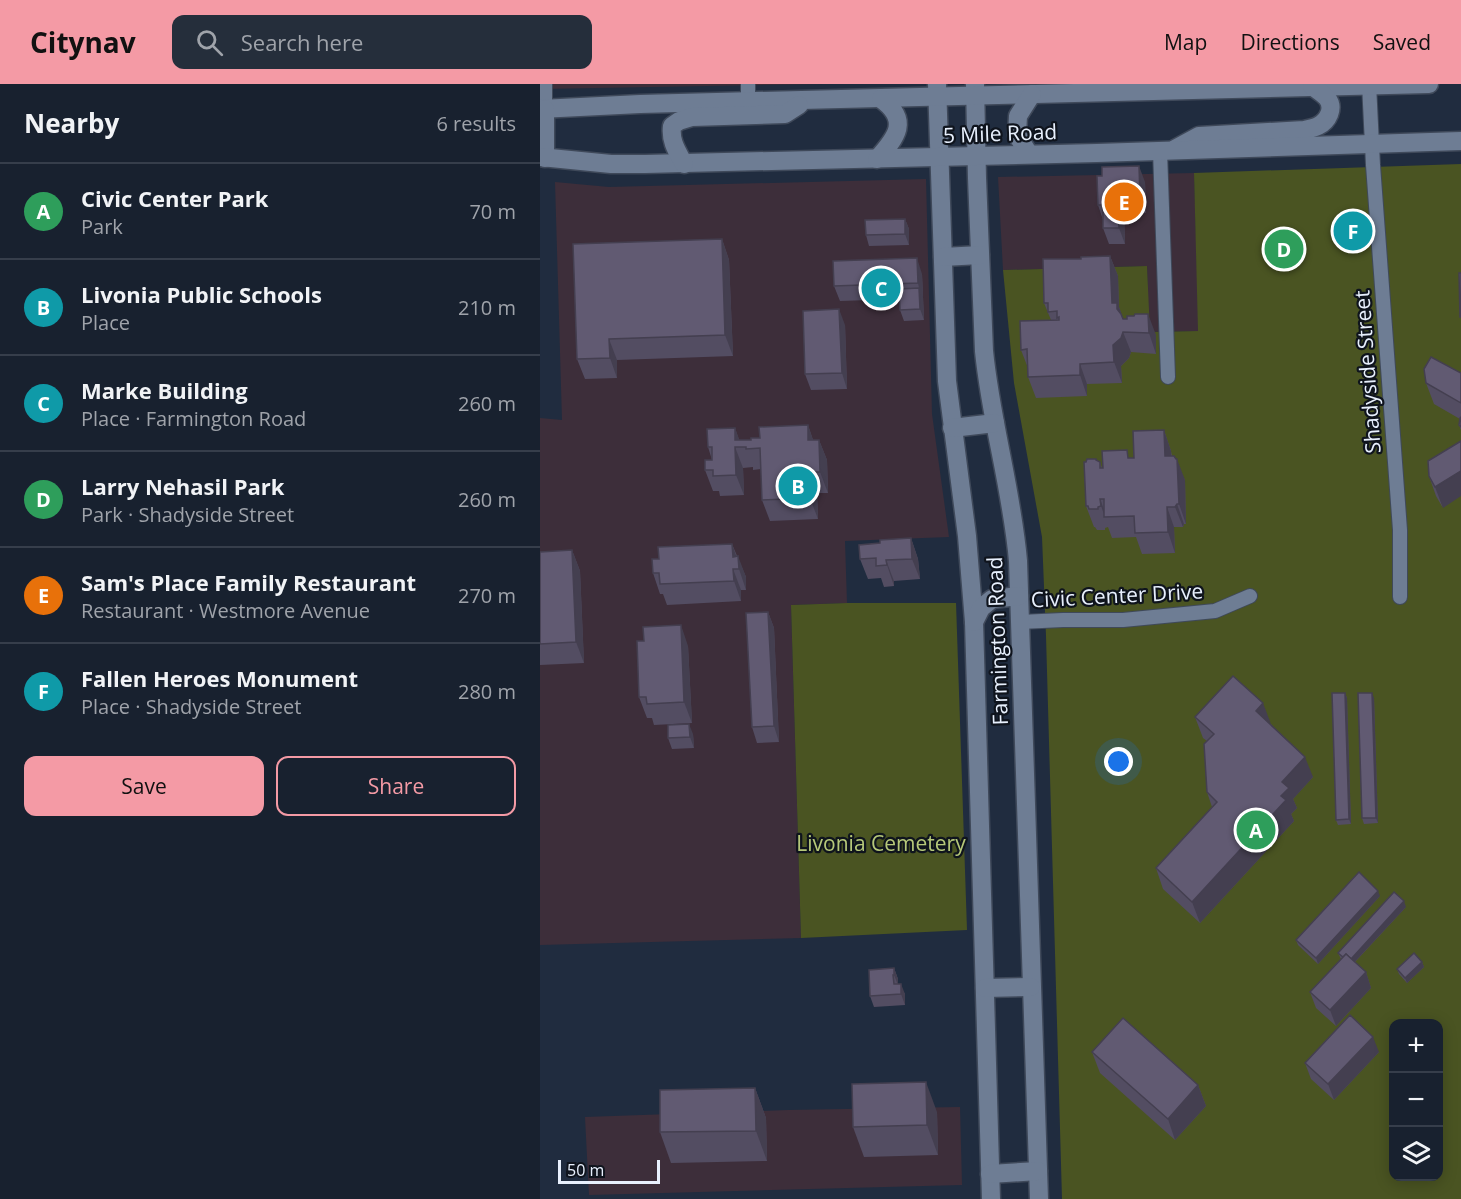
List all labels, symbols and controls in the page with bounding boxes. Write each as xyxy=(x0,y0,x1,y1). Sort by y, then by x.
search box xyxy=(172,15,592,69)
text: Citynav xyxy=(30,23,136,61)
icon: search xyxy=(193,26,226,59)
text: Search here xyxy=(241,27,363,57)
text: Map xyxy=(1164,28,1207,56)
text: Directions xyxy=(1240,28,1340,56)
text: Saved xyxy=(1373,28,1431,56)
text: Nearby xyxy=(24,105,119,141)
text: 6 results xyxy=(436,110,516,137)
street label: 5 Mile Road xyxy=(942,117,1058,149)
pin: E xyxy=(1104,180,1144,224)
text: Civic Center Park xyxy=(81,183,268,213)
text: A xyxy=(37,198,50,225)
text: 70 m xyxy=(469,198,516,225)
pin: F xyxy=(1334,208,1372,254)
text: Park xyxy=(81,213,123,240)
pin: D xyxy=(1264,226,1304,272)
pin: C xyxy=(862,266,900,310)
text: Livonia Public Schools xyxy=(81,279,322,309)
street label: Shadyside Street xyxy=(1347,289,1387,455)
text: B xyxy=(37,294,50,321)
text: 210 m xyxy=(458,294,516,321)
text: Place xyxy=(81,309,130,336)
text: Marke Building xyxy=(81,375,248,405)
text: C xyxy=(37,390,50,417)
text: 260 m xyxy=(458,390,516,417)
text: Place · Farmington Road xyxy=(81,405,306,432)
pin: B xyxy=(778,464,818,508)
text: Larry Nehasil Park xyxy=(81,471,284,501)
text: D xyxy=(36,486,51,513)
text: 260 m xyxy=(458,486,516,513)
text: Park · Shadyside Street xyxy=(81,501,294,528)
street label: Farmington Road xyxy=(980,556,1014,726)
text: Sam's Place Family Restaurant xyxy=(81,567,416,597)
street label: Civic Center Drive xyxy=(1030,577,1204,613)
text: E xyxy=(38,582,49,609)
text: 270 m xyxy=(458,582,516,609)
text: Restaurant · Westmore Avenue xyxy=(81,597,370,624)
text: Fallen Heroes Monument xyxy=(81,663,358,693)
text: F xyxy=(38,678,49,705)
text: 280 m xyxy=(458,678,516,705)
text: Place · Shadyside Street xyxy=(81,693,301,720)
your location xyxy=(1104,747,1133,776)
button: Save xyxy=(24,756,264,816)
button: Share xyxy=(276,756,516,816)
pin: A xyxy=(1236,808,1276,852)
park label: Livonia Cemetery xyxy=(796,829,966,857)
map controls xyxy=(1389,1019,1443,1181)
button: + xyxy=(1389,1019,1443,1073)
button: − xyxy=(1389,1073,1443,1127)
button: layers xyxy=(1389,1127,1443,1181)
scale bar xyxy=(558,1157,660,1184)
text: 50 m xyxy=(567,1159,604,1181)

